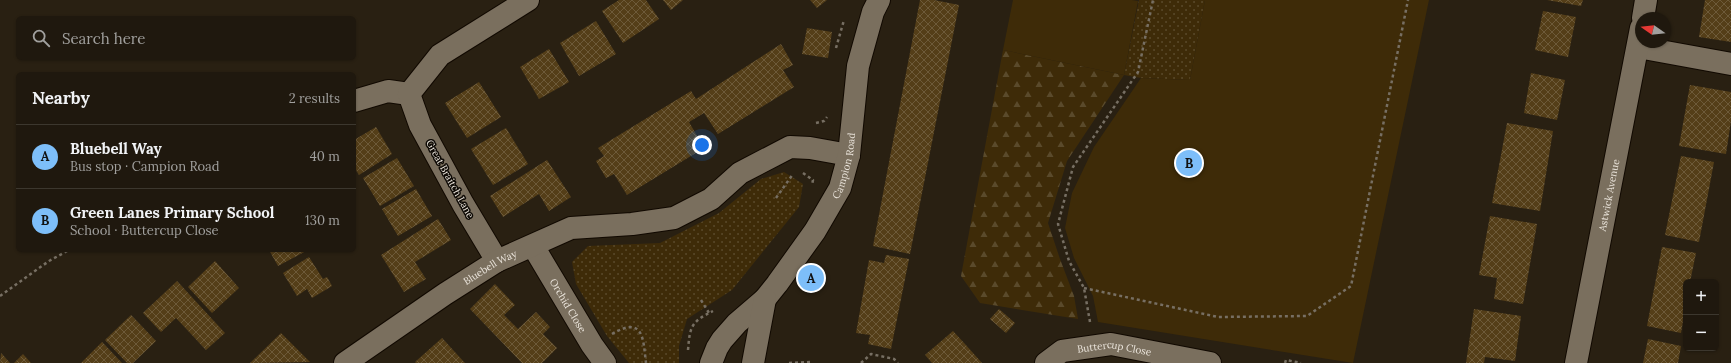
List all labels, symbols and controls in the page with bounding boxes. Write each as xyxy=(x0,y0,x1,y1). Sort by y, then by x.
north arrow xyxy=(1635,12,1671,48)
search box xyxy=(16,16,356,60)
icon: search xyxy=(30,27,52,49)
text: Search here xyxy=(62,29,145,48)
text: Nearby xyxy=(32,87,90,109)
text: 2 results xyxy=(289,90,340,107)
street label: Campion Road xyxy=(829,132,858,201)
your location xyxy=(692,135,712,155)
street label: Great Braitch Lane xyxy=(423,137,477,221)
text: Bluebell Way xyxy=(70,139,162,158)
text: A xyxy=(41,148,49,165)
text: 40 m xyxy=(310,148,340,165)
pin: B xyxy=(1176,148,1202,178)
street label: Astwick Avenue xyxy=(1595,157,1622,233)
text: Bus stop · Campion Road xyxy=(70,158,220,175)
text: Green Lanes Primary School xyxy=(70,203,274,222)
text: B xyxy=(41,212,49,229)
text: 130 m xyxy=(305,212,340,229)
text: School · Buttercup Close xyxy=(70,222,219,239)
street label: Bluebell Way xyxy=(461,246,519,287)
pin: A xyxy=(798,263,824,293)
street label: Orchid Close xyxy=(547,276,590,335)
map controls xyxy=(1683,279,1719,351)
button: + xyxy=(1683,279,1719,315)
button: − xyxy=(1683,315,1719,351)
street label: Buttercup Close xyxy=(1076,337,1153,358)

